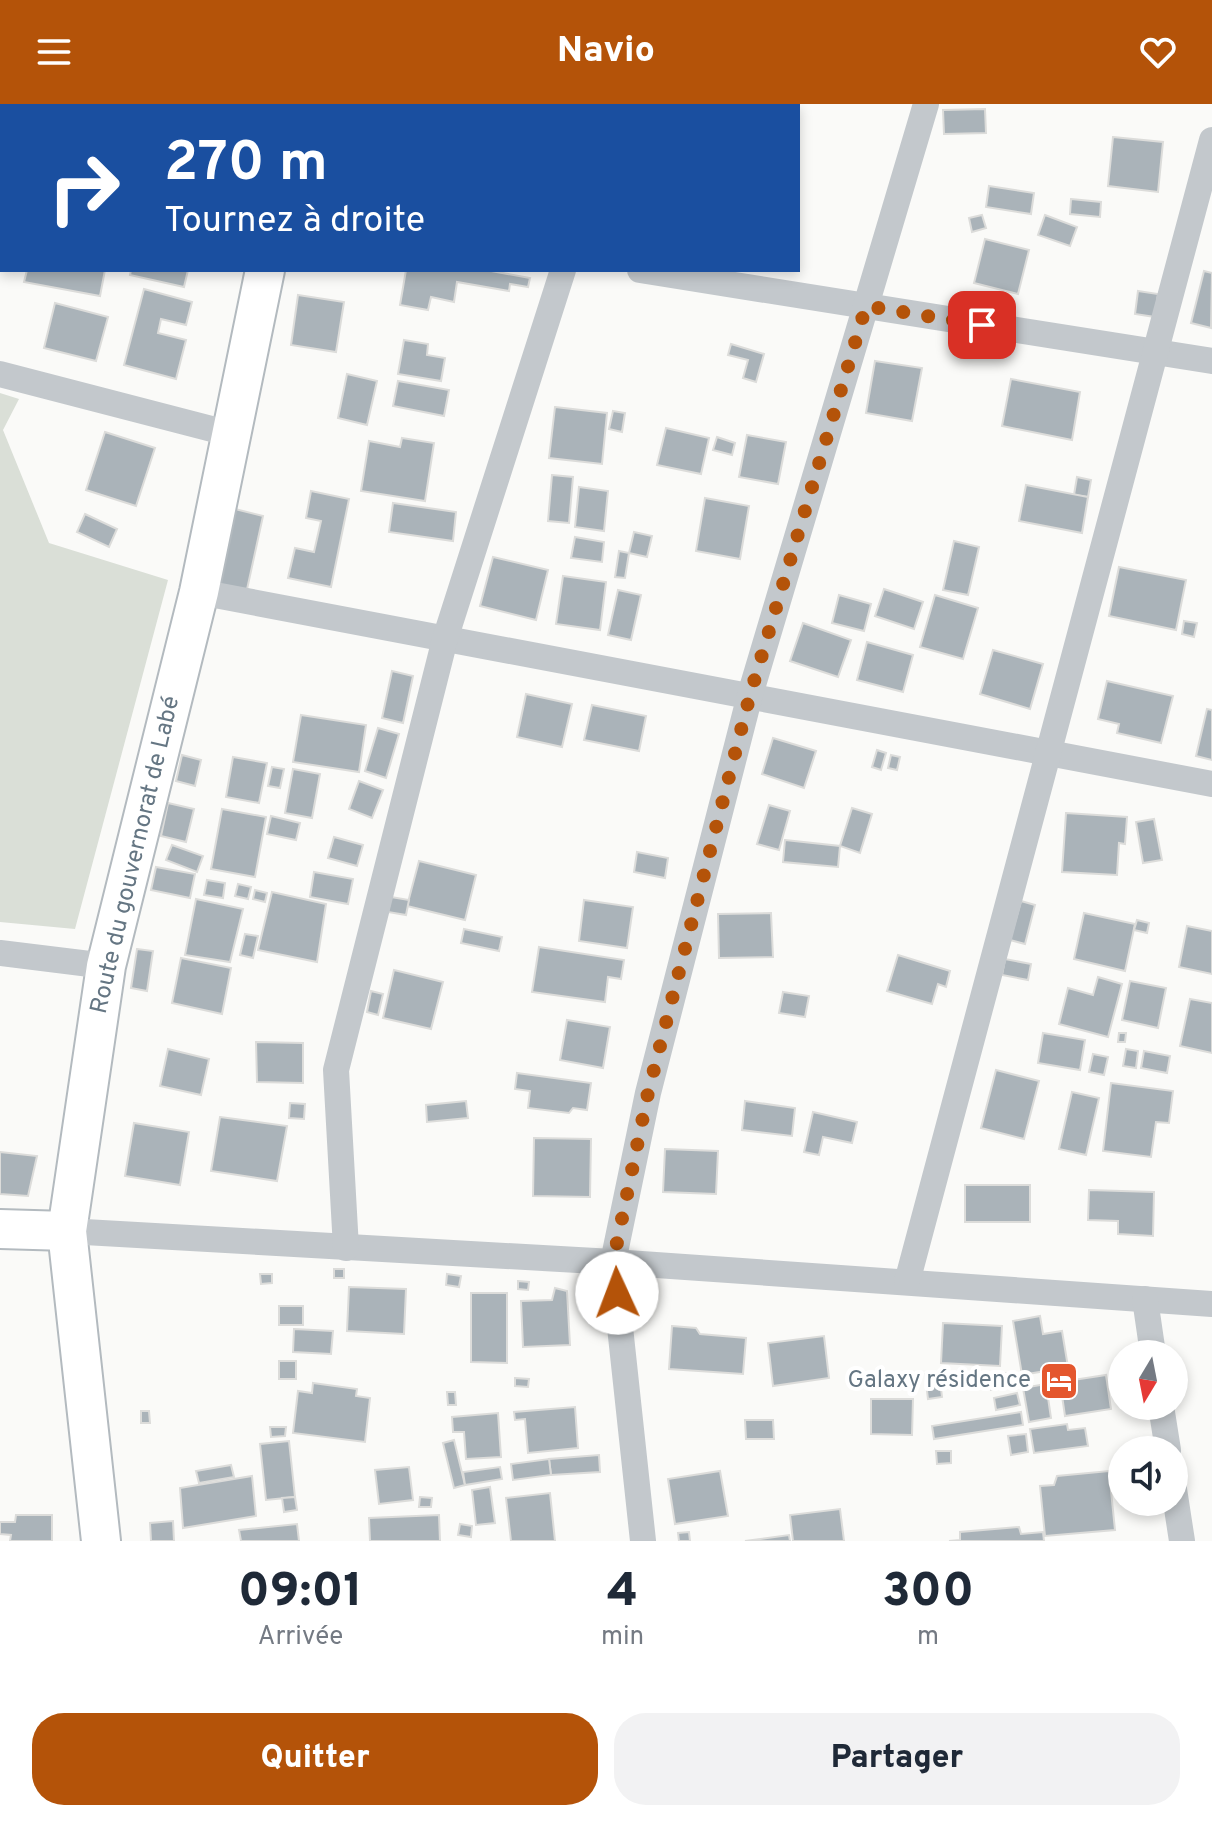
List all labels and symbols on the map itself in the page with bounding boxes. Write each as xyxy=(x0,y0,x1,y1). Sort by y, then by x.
pin xyxy=(948,291,1016,359)
street label: Route du gouvernorat de Labé xyxy=(85,693,187,1017)
position arrow xyxy=(575,1251,659,1335)
north arrow xyxy=(1108,1340,1188,1420)
hotel icon: Galaxy résidence xyxy=(1038,1360,1080,1402)
place label: Galaxy résidence xyxy=(848,1366,1031,1396)

